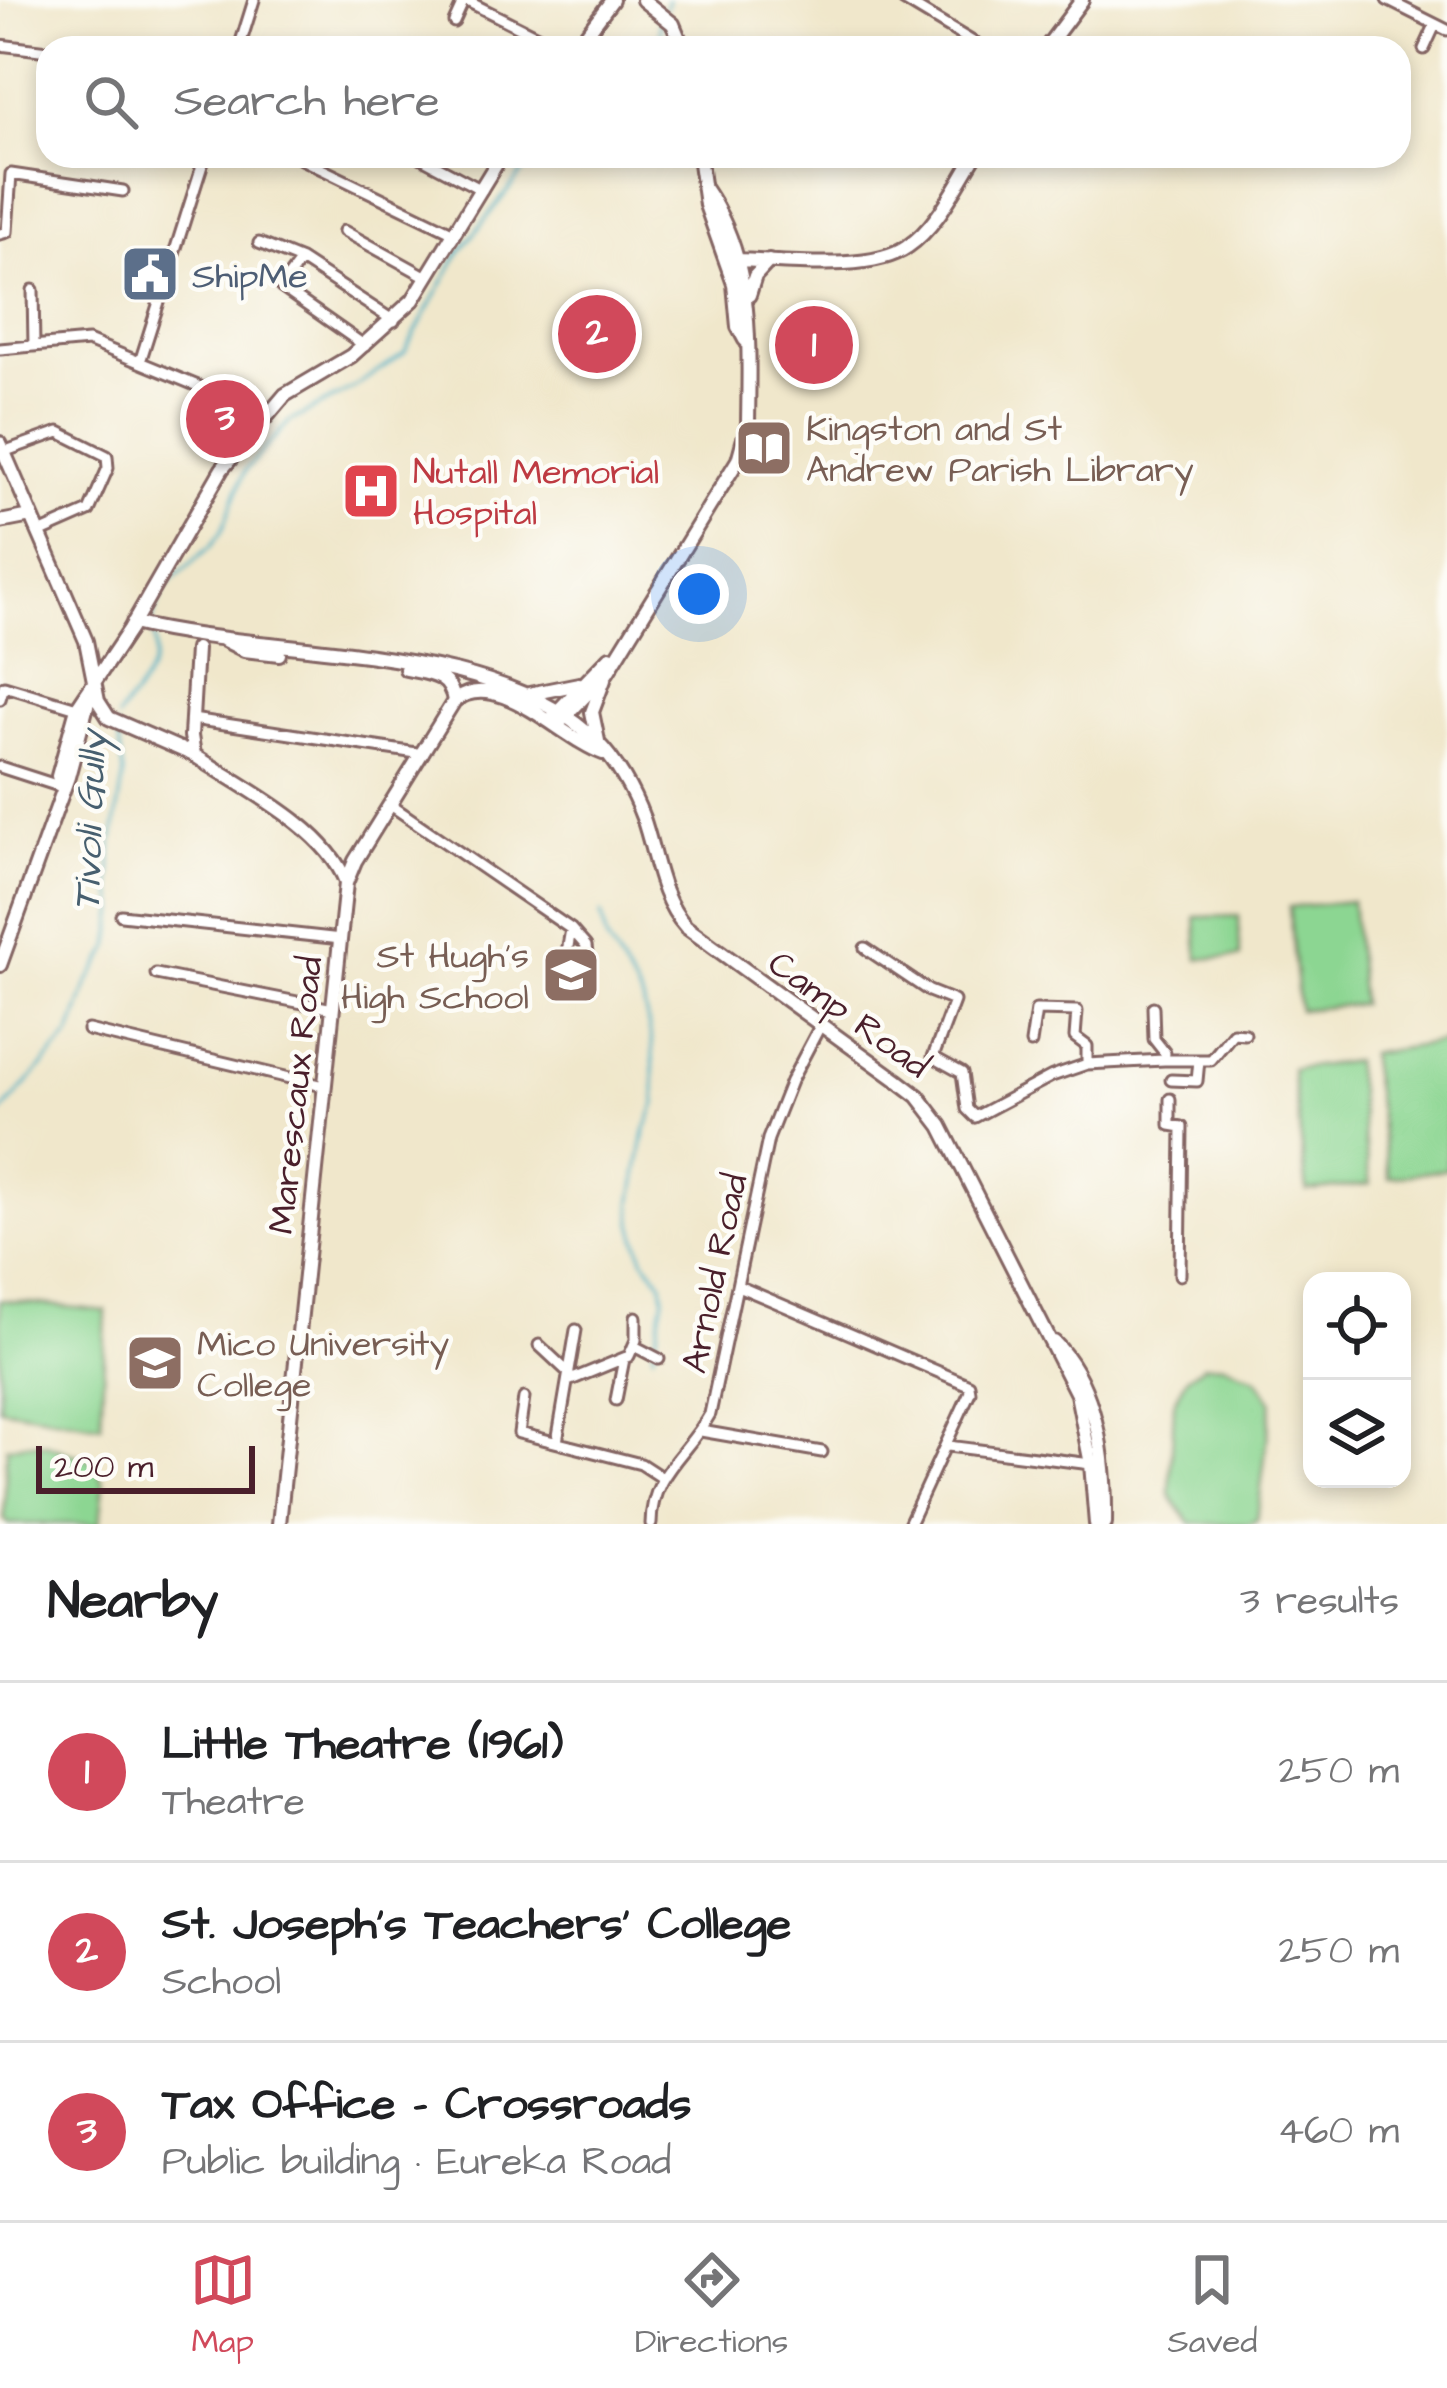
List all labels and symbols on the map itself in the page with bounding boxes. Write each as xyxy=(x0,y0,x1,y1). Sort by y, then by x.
public building icon: ShipMe xyxy=(119,243,181,305)
place label: ShipMe xyxy=(192,251,308,302)
pin: 2 xyxy=(558,289,636,379)
pin: 1 xyxy=(775,300,853,390)
pin: 3 xyxy=(186,374,264,464)
place label: Kingston and St Andrew Parish Library xyxy=(806,404,1194,496)
library icon: Kingston and St Andrew Parish Library xyxy=(733,417,795,479)
place label: Nutall Memorial Hospital xyxy=(413,447,659,539)
hospital icon: Nutall Memorial Hospital xyxy=(340,460,402,522)
your location xyxy=(669,564,729,624)
water label: Tivoli Gully xyxy=(61,725,122,912)
place label: St Hugh's High School xyxy=(341,931,529,1024)
street label: Camp Road xyxy=(757,939,940,1091)
school or university icon: St Hugh's High School xyxy=(540,944,602,1006)
street label: Marescaux Road xyxy=(257,954,336,1237)
street label: Arnold Road xyxy=(669,1169,761,1378)
place label: Mico University College xyxy=(197,1319,449,1412)
school or university icon: Mico University College xyxy=(124,1332,186,1394)
scale bar xyxy=(36,1440,255,1493)

